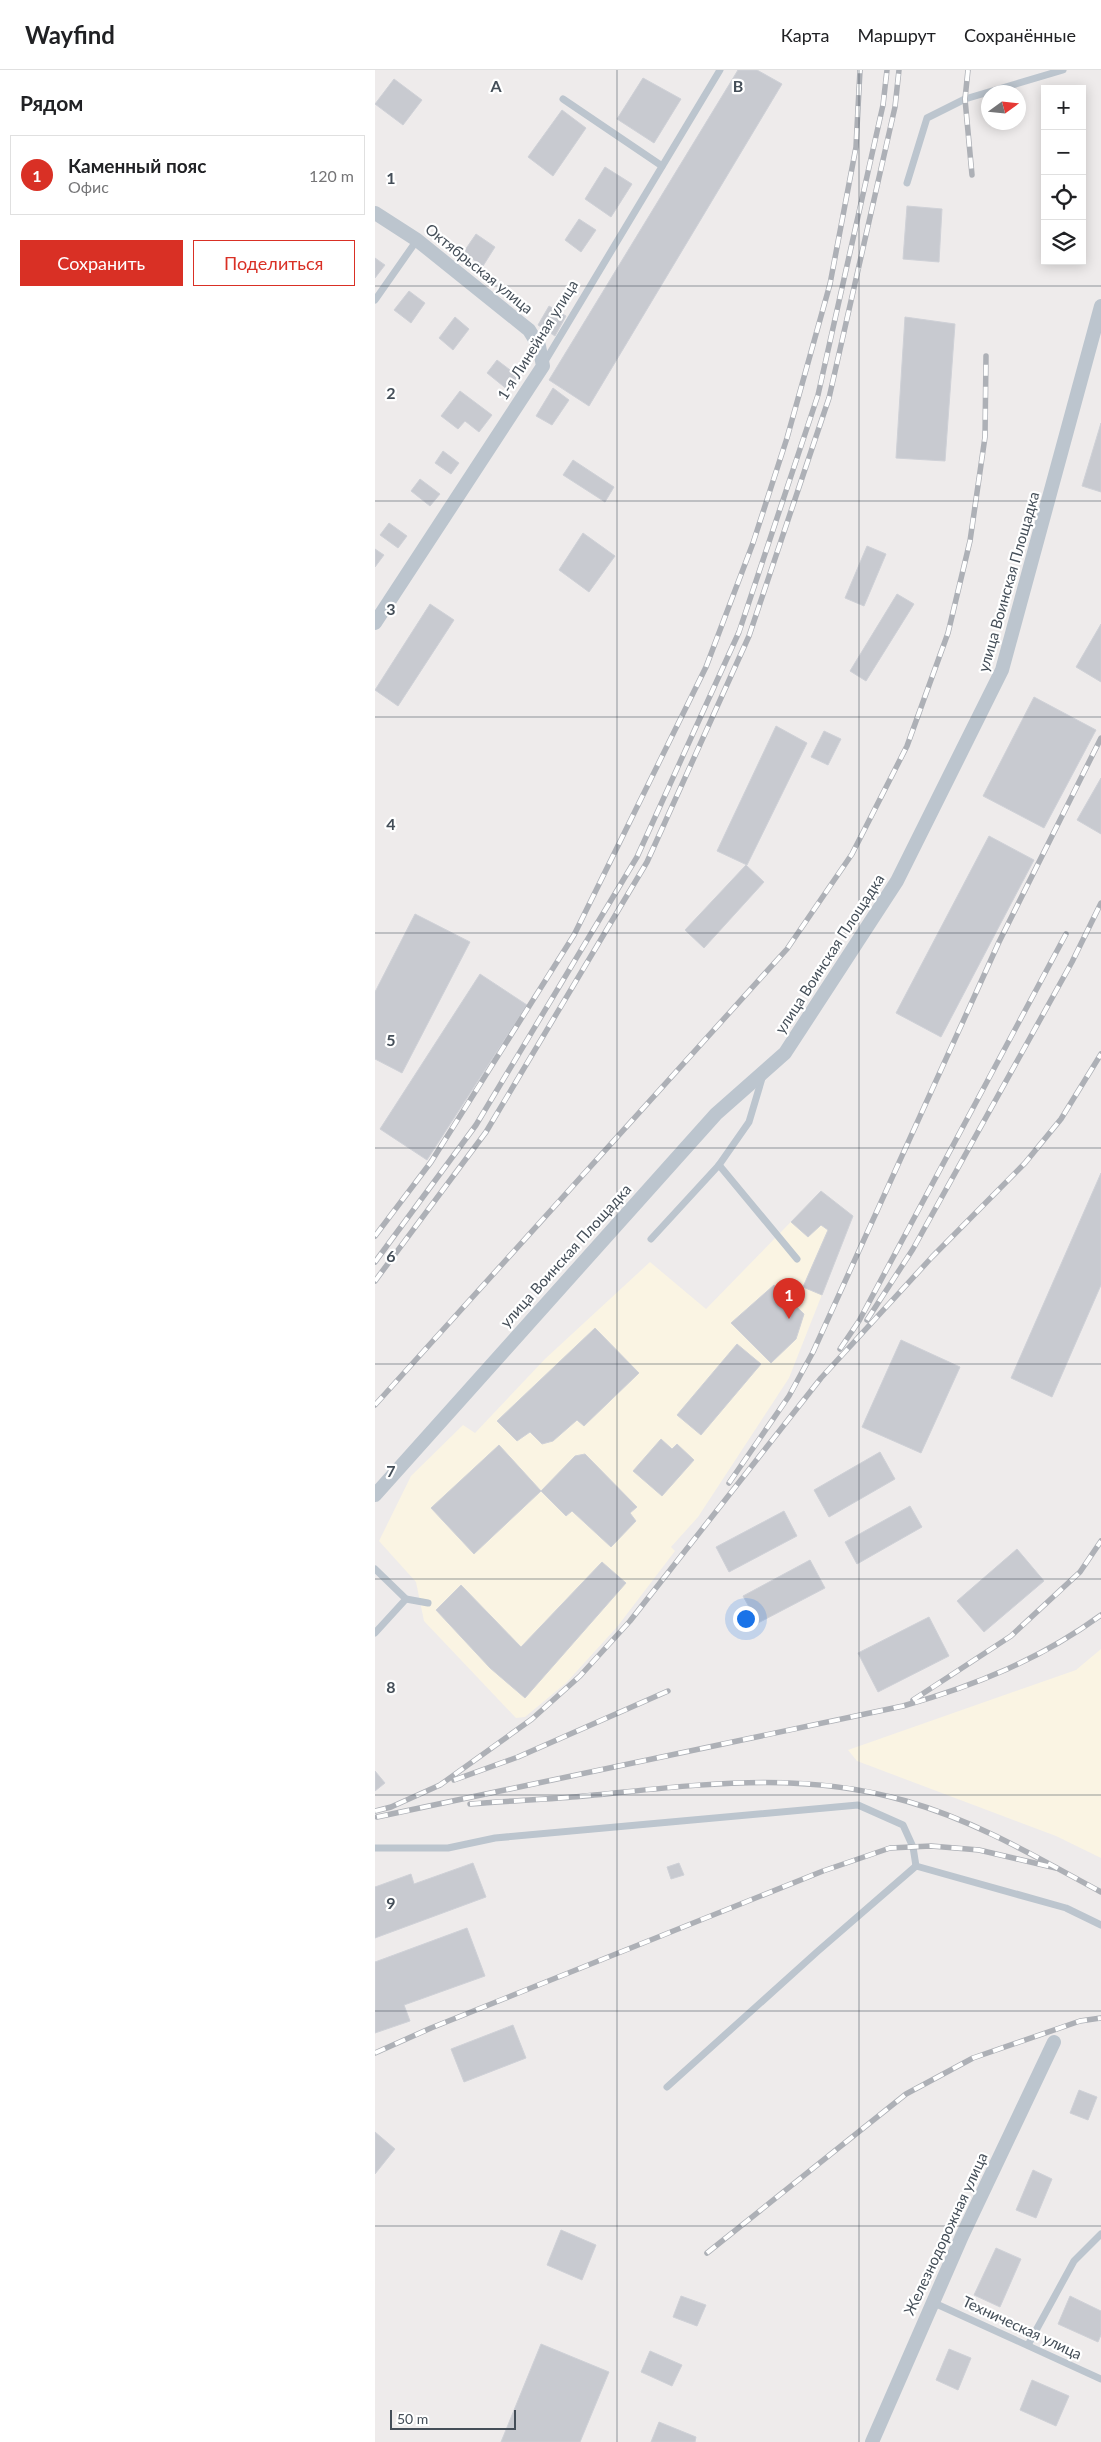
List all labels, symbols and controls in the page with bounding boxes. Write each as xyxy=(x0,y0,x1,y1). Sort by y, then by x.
text: Wayfind xyxy=(25,20,115,49)
text: Карта xyxy=(781,24,829,46)
text: Маршрут xyxy=(857,24,936,46)
text: Сохранённые xyxy=(964,24,1076,46)
text: A xyxy=(489,76,502,95)
text: B xyxy=(733,76,743,95)
north arrow xyxy=(981,85,1026,130)
map controls xyxy=(1041,85,1086,265)
button: + xyxy=(1041,85,1086,130)
text: Рядом xyxy=(20,90,83,115)
button: − xyxy=(1041,130,1086,175)
text: Каменный пояс xyxy=(68,154,206,177)
text: 1 xyxy=(32,166,42,185)
text: 120 m xyxy=(309,166,354,185)
text: 1 xyxy=(386,168,396,187)
button: locate xyxy=(1041,175,1086,220)
text: Офис xyxy=(68,177,109,196)
street label: Октябрьская улица xyxy=(422,219,537,317)
button: layers xyxy=(1041,220,1086,265)
button: Сохранить xyxy=(20,240,183,286)
button: Поделиться xyxy=(193,240,355,286)
street label: 1-я Линейная улица xyxy=(493,276,581,403)
text: 2 xyxy=(386,383,396,402)
street label: улица Воинская Площадка xyxy=(974,490,1042,674)
text: 3 xyxy=(386,599,396,618)
text: 4 xyxy=(386,814,396,833)
street label: улица Воинская Площадка xyxy=(771,870,888,1037)
text: 5 xyxy=(386,1030,396,1049)
street label: улица Воинская Площадка xyxy=(496,1180,634,1331)
text: 6 xyxy=(386,1246,396,1265)
pin: 1 xyxy=(773,1278,805,1319)
text: 7 xyxy=(386,1461,396,1480)
your location xyxy=(733,1606,759,1632)
text: 8 xyxy=(386,1677,396,1696)
text: 9 xyxy=(386,1893,396,1912)
street label: Железнодорожная улица xyxy=(899,2149,991,2318)
street label: Техническая улица xyxy=(960,2292,1085,2363)
scale bar xyxy=(390,2407,516,2430)
text: 50 m xyxy=(397,2410,428,2427)

